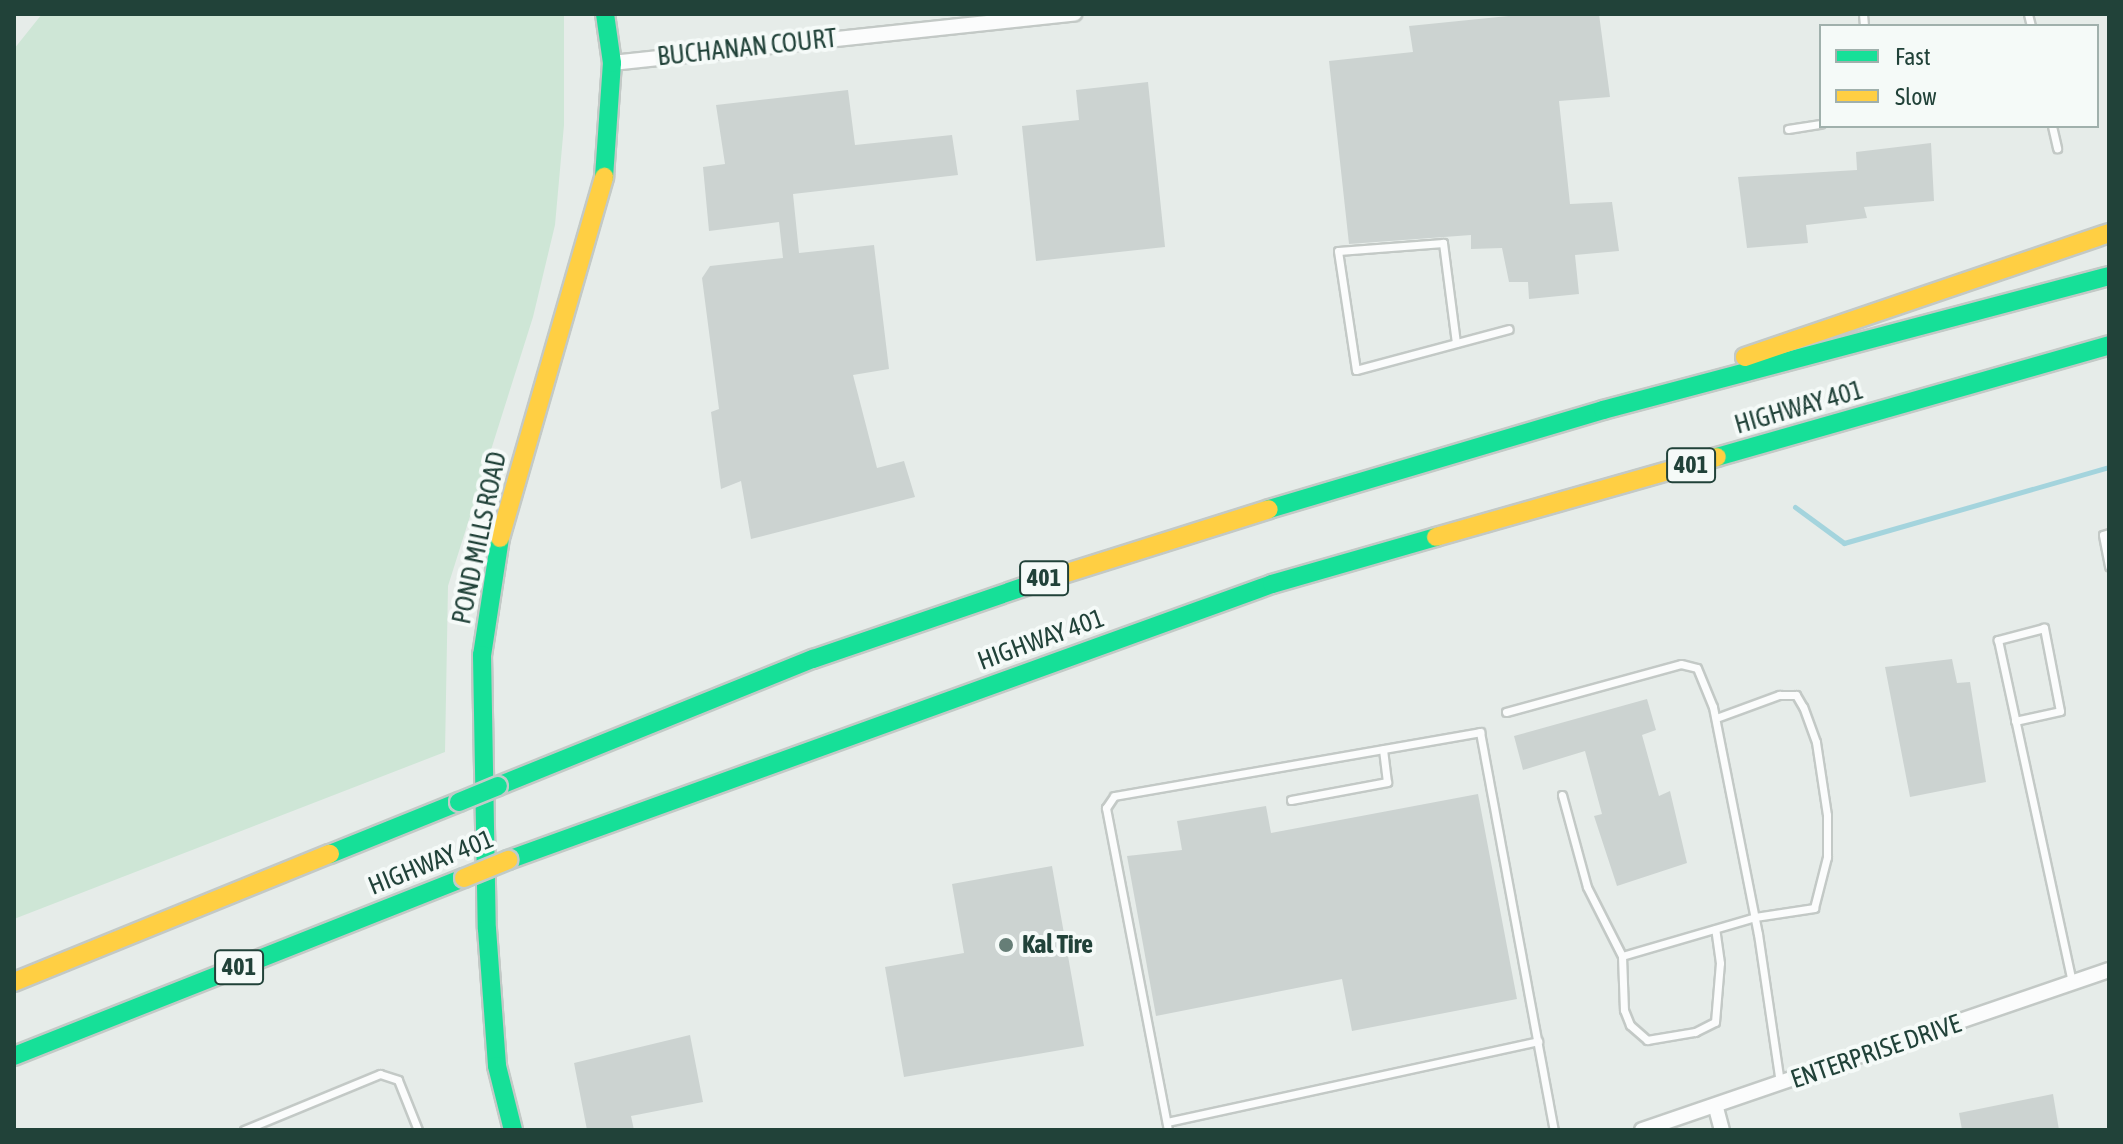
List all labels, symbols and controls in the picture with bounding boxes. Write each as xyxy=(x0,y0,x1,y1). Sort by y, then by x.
street label: BUCHANAN COURT xyxy=(656,23,838,73)
legend xyxy=(1819,24,2099,128)
text: Fast xyxy=(1895,43,1931,70)
text: Slow xyxy=(1895,83,1937,110)
street label: HIGHWAY 401 xyxy=(1731,375,1867,441)
road number: 401 xyxy=(1665,445,1717,485)
street label: POND MILLS ROAD xyxy=(447,449,513,627)
road number: 401 xyxy=(1018,558,1070,598)
street label: HIGHWAY 401 xyxy=(974,603,1108,677)
street label: HIGHWAY 401 xyxy=(364,824,498,902)
place label: Kal Tire xyxy=(1022,929,1093,961)
marker: Kal Tire xyxy=(997,936,1015,954)
road number: 401 xyxy=(213,947,265,987)
street label: ENTERPRISE DRIVE xyxy=(1787,1008,1965,1096)

